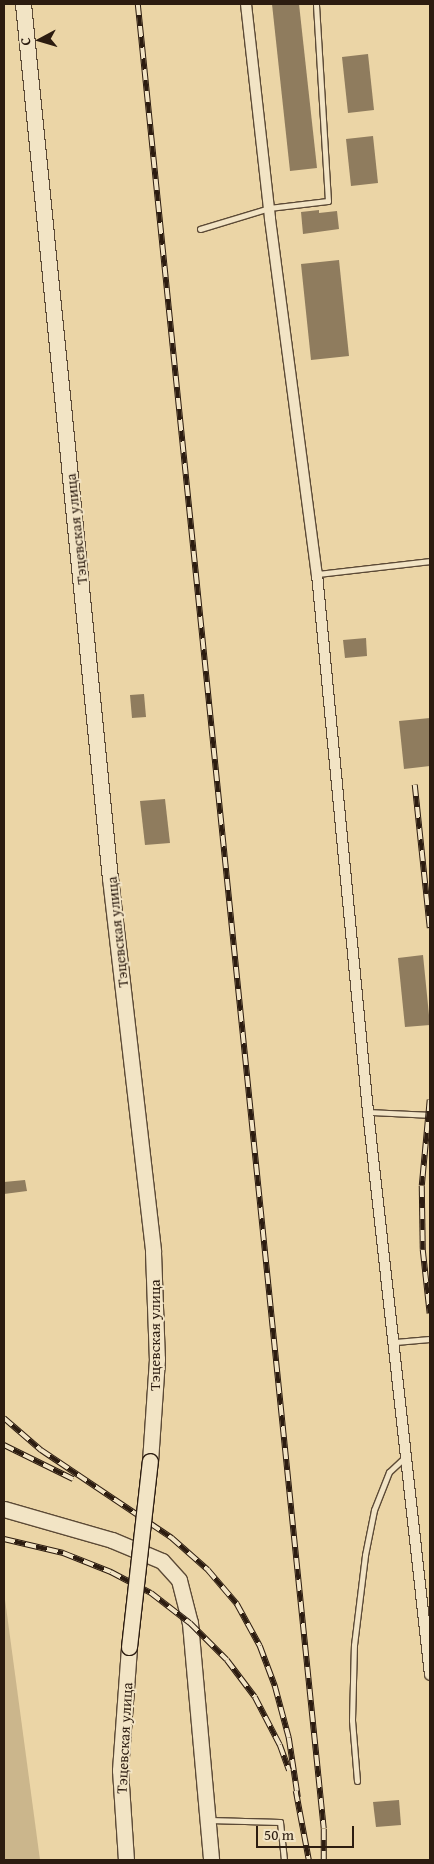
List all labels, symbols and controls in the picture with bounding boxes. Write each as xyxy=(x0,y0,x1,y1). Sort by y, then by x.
north arrow xyxy=(15,15,65,65)
text: С xyxy=(15,37,35,47)
street label: Тэцевская улица xyxy=(61,473,91,585)
street label: Тэцевская улица xyxy=(102,876,132,988)
street label: Тэцевская улица xyxy=(146,1279,164,1391)
street label: Тэцевская улица xyxy=(112,1682,136,1794)
scale bar xyxy=(259,1816,356,1848)
text: 50 m xyxy=(264,1824,294,1845)

